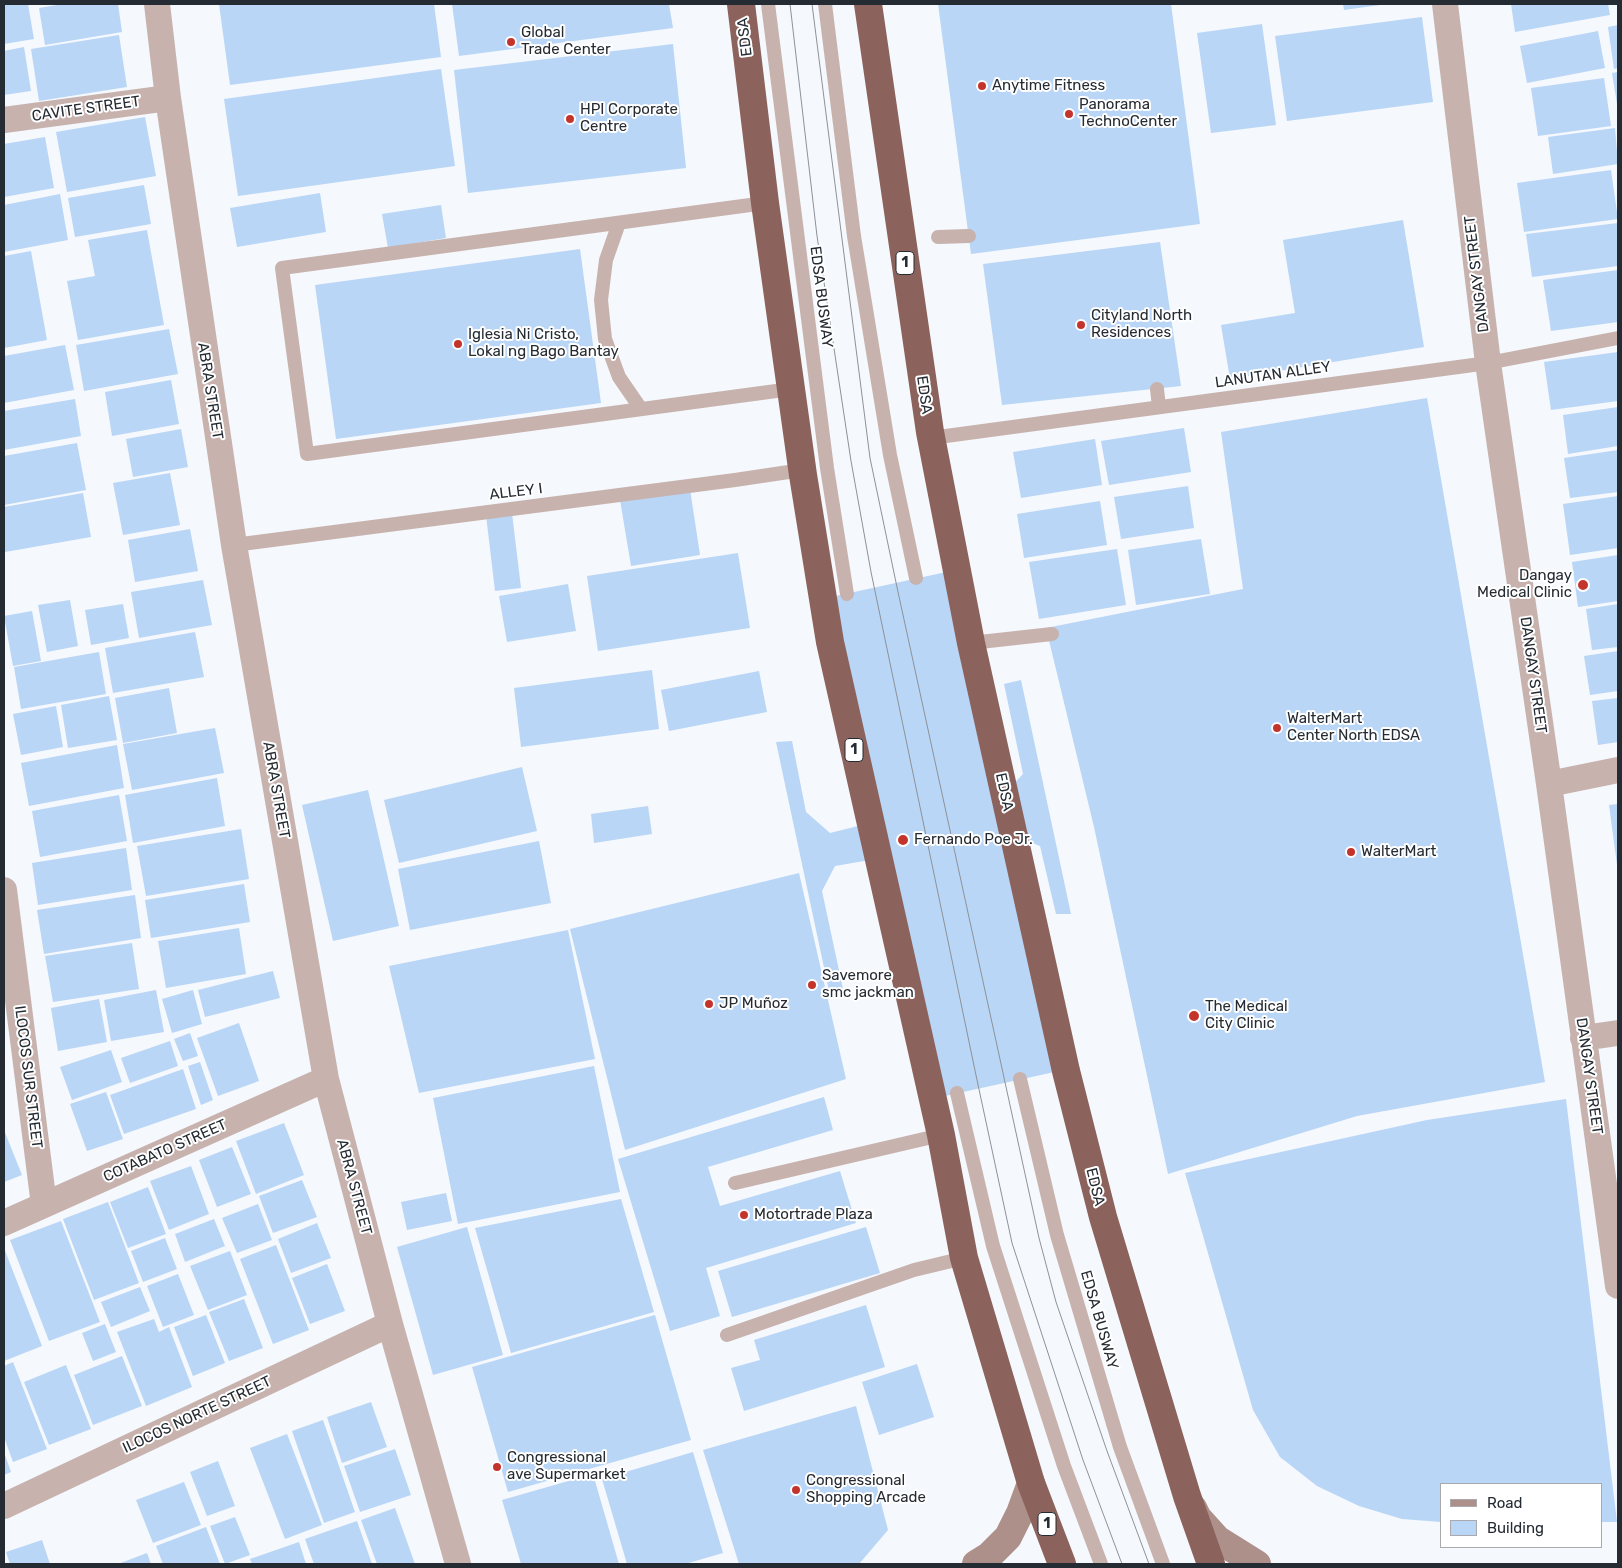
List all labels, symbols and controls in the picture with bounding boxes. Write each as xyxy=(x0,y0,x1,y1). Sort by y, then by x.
street label: EDSA xyxy=(734,17,756,57)
place label: Global Trade Center xyxy=(521,24,611,59)
marker: Global Trade Center xyxy=(505,36,517,48)
place label: Anytime Fitness xyxy=(992,77,1105,95)
marker: Anytime Fitness xyxy=(976,80,988,92)
street label: CAVITE STREET xyxy=(31,92,141,126)
place label: Panorama TechnoCenter xyxy=(1079,96,1177,131)
place label: HPI Corporate Centre xyxy=(580,101,678,136)
marker: Panorama TechnoCenter xyxy=(1063,108,1075,120)
marker: HPI Corporate Centre xyxy=(564,113,576,125)
street label: DANGAY STREET xyxy=(1461,215,1493,333)
street label: EDSA BUSWAY xyxy=(806,245,836,349)
road number: 1 xyxy=(896,252,914,274)
place label: Cityland North Residences xyxy=(1091,307,1192,342)
marker: Cityland North Residences xyxy=(1075,319,1087,331)
place label: Iglesia Ni Cristo, Lokal ng Bago Bantay xyxy=(468,326,619,361)
marker: Iglesia Ni Cristo, Lokal ng Bago Bantay xyxy=(452,338,464,350)
street label: ABRA STREET xyxy=(193,341,227,441)
street label: LANUTAN ALLEY xyxy=(1214,358,1332,392)
street label: EDSA xyxy=(912,375,936,415)
street label: ALLEY I xyxy=(488,480,544,504)
place label: Dangay Medical Clinic xyxy=(1477,567,1572,602)
marker: Dangay Medical Clinic xyxy=(1576,578,1590,592)
street label: DANGAY STREET xyxy=(1516,616,1550,734)
place label: WalterMart Center North EDSA xyxy=(1287,710,1420,745)
marker: WalterMart Center North EDSA xyxy=(1271,722,1283,734)
road number: 1 xyxy=(845,738,863,762)
street label: ABRA STREET xyxy=(259,740,293,840)
street label: EDSA xyxy=(991,771,1017,813)
place label: Fernando Poe Jr. xyxy=(914,831,1033,849)
marker: Fernando Poe Jr. xyxy=(896,833,910,847)
place label: WalterMart xyxy=(1361,843,1436,861)
marker: WalterMart xyxy=(1345,846,1357,858)
place label: Savemore smc jackman xyxy=(822,967,914,1002)
marker: Savemore smc jackman xyxy=(806,979,818,991)
place label: JP Muñoz xyxy=(719,995,788,1013)
marker: JP Muñoz xyxy=(703,998,715,1010)
place label: The Medical City Clinic xyxy=(1205,998,1288,1033)
street label: ILOCOS SUR STREET xyxy=(10,1005,46,1149)
marker: The Medical City Clinic xyxy=(1187,1009,1201,1023)
street label: DANGAY STREET xyxy=(1572,1017,1606,1135)
street label: COTABATO STREET xyxy=(100,1116,230,1186)
street label: ABRA STREET xyxy=(333,1137,375,1237)
street label: EDSA xyxy=(1082,1166,1108,1208)
place label: Motortrade Plaza xyxy=(754,1206,873,1224)
marker: Motortrade Plaza xyxy=(738,1209,750,1221)
street label: EDSA BUSWAY xyxy=(1076,1268,1122,1372)
street label: ILOCOS NORTE STREET xyxy=(120,1373,274,1457)
place label: Congressional ave Supermarket xyxy=(507,1449,626,1484)
marker: Congressional ave Supermarket xyxy=(491,1461,503,1473)
place label: Congressional Shopping Arcade xyxy=(806,1472,926,1507)
legend xyxy=(1440,1483,1602,1548)
marker: Congressional Shopping Arcade xyxy=(790,1484,802,1496)
text: Road xyxy=(1487,1494,1523,1512)
road number: 1 xyxy=(1038,1512,1056,1536)
text: Building xyxy=(1487,1519,1544,1537)

